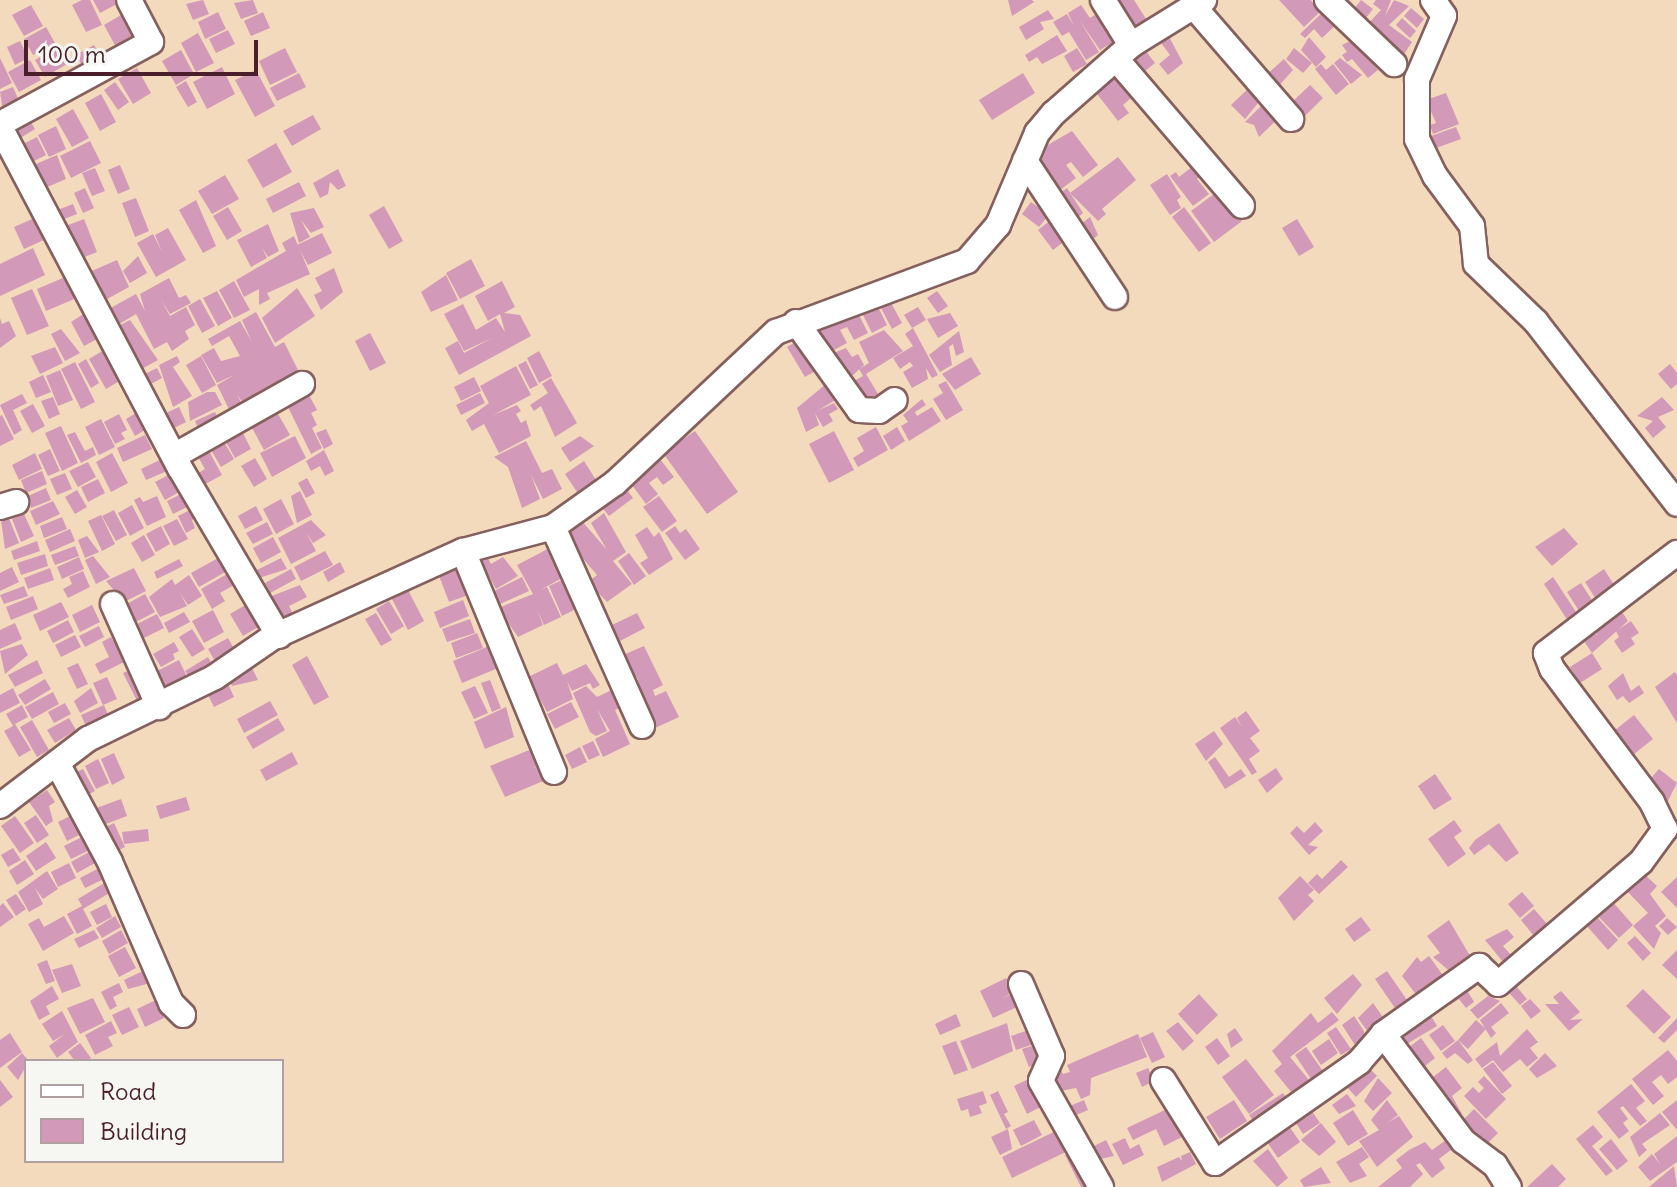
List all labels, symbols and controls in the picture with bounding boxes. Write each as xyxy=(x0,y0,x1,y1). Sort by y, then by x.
scale bar xyxy=(28,24,262,74)
text: 100 m xyxy=(38,39,106,69)
legend xyxy=(24,1059,284,1163)
text: Road xyxy=(100,1076,156,1106)
text: Building xyxy=(100,1116,187,1146)

